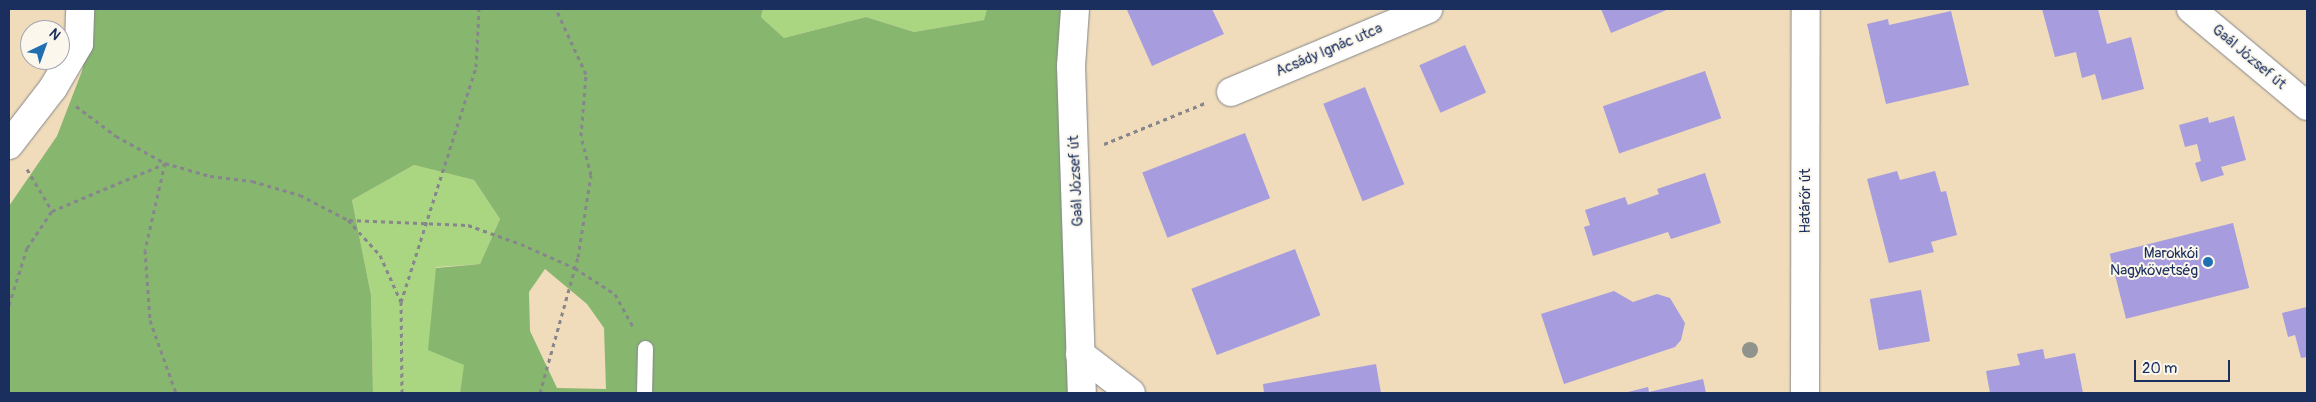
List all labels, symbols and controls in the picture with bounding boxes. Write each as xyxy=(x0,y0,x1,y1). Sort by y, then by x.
street label: Acsády Ignác utca xyxy=(1273,19,1385,81)
north arrow xyxy=(20,20,70,70)
street label: Gaál József út xyxy=(2208,21,2290,93)
text: N xyxy=(45,25,64,44)
street label: Gaál József út xyxy=(1065,135,1087,227)
street label: Határőr út xyxy=(1797,168,1815,234)
place label: Marokkói Nagykövetség xyxy=(2110,244,2198,279)
marker: Marokkói Nagykövetség xyxy=(2202,256,2214,268)
scale bar xyxy=(2136,350,2232,382)
text: 20 m xyxy=(2142,359,2177,378)

